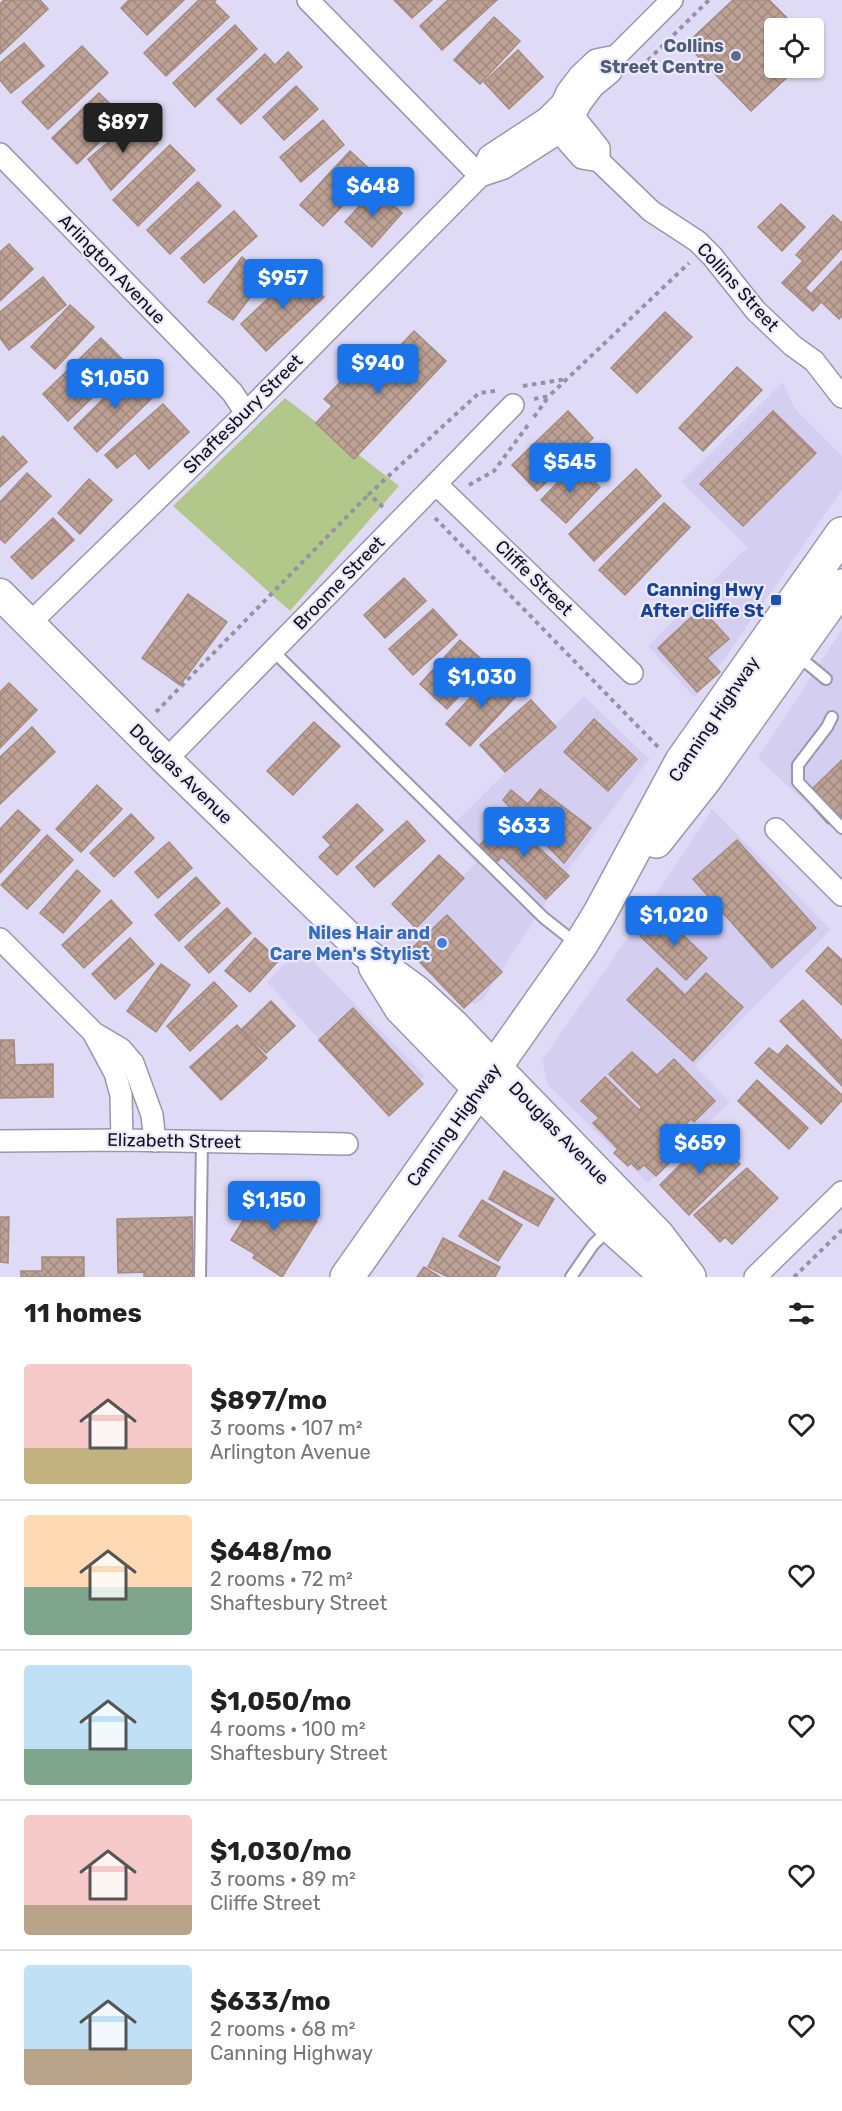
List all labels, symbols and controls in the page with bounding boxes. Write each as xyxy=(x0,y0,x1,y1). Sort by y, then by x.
map controls xyxy=(764,18,824,78)
button: locate xyxy=(764,18,824,78)
place label: Collins Street Centre xyxy=(600,35,724,78)
marker: Collins Street Centre xyxy=(729,49,743,63)
pin: $897 xyxy=(87,103,159,154)
text: $897 xyxy=(97,110,149,134)
pin: $648 xyxy=(337,167,409,218)
text: $648 xyxy=(346,174,400,198)
street label: Arlington Avenue xyxy=(54,209,170,329)
street label: Collins Street xyxy=(692,238,784,336)
pin: $957 xyxy=(247,259,319,310)
text: $957 xyxy=(258,266,308,290)
pin: $940 xyxy=(342,344,414,395)
street label: Shaftesbury Street xyxy=(179,350,307,478)
text: $940 xyxy=(351,351,405,375)
pin: $1,050 xyxy=(66,359,164,410)
text: $1,050 xyxy=(81,366,149,390)
pin: $545 xyxy=(534,443,606,494)
text: $545 xyxy=(544,450,596,474)
street label: Broome Street xyxy=(289,532,389,634)
street label: Cliffe Street xyxy=(491,536,577,620)
place label: Canning Hwy After Cliffe St xyxy=(641,579,764,622)
marker: Canning Hwy After Cliffe St xyxy=(769,593,783,607)
street label: Canning Highway xyxy=(664,652,764,786)
pin: $1,030 xyxy=(433,658,531,709)
text: $1,030 xyxy=(447,665,517,689)
street label: Douglas Avenue xyxy=(125,719,237,829)
pin: $633 xyxy=(488,807,560,858)
text: $633 xyxy=(498,814,550,838)
pin: $1,020 xyxy=(625,896,723,947)
text: $1,020 xyxy=(640,903,708,927)
place label: Niles Hair and Care Men's Stylist xyxy=(270,922,430,965)
marker: Niles Hair and Care Men's Stylist xyxy=(435,936,449,950)
street label: Canning Highway xyxy=(402,1059,506,1191)
street label: Douglas Avenue xyxy=(504,1077,614,1189)
pin: $659 xyxy=(664,1124,736,1175)
street label: Elizabeth Street xyxy=(107,1129,241,1153)
text: $659 xyxy=(674,1131,726,1155)
pin: $1,150 xyxy=(225,1181,323,1232)
text: $1,150 xyxy=(242,1188,306,1212)
icon: filters xyxy=(785,1297,818,1330)
text: 11 homes xyxy=(24,1298,142,1329)
text: $897/mo xyxy=(210,1385,327,1416)
icon: home xyxy=(72,1388,144,1460)
icon: heart xyxy=(785,1408,818,1441)
text: 3 rooms · 107 m² xyxy=(210,1416,363,1440)
text: Arlington Avenue xyxy=(210,1440,371,1464)
text: $648/mo xyxy=(210,1536,332,1567)
icon: home xyxy=(72,1539,144,1611)
icon: heart xyxy=(785,1559,818,1592)
text: 2 rooms · 72 m² xyxy=(210,1567,353,1591)
text: Shaftesbury Street xyxy=(210,1591,387,1615)
text: $1,050/mo xyxy=(210,1686,351,1717)
icon: home xyxy=(72,1689,144,1761)
icon: heart xyxy=(785,1709,818,1742)
text: 4 rooms · 100 m² xyxy=(210,1717,366,1741)
text: Shaftesbury Street xyxy=(210,1741,387,1765)
text: $1,030/mo xyxy=(210,1836,352,1867)
icon: home xyxy=(72,1839,144,1911)
icon: heart xyxy=(785,1859,818,1892)
text: 3 rooms · 89 m² xyxy=(210,1867,356,1891)
text: Cliffe Street xyxy=(210,1891,321,1915)
text: $633/mo xyxy=(210,1986,331,2017)
icon: home xyxy=(72,1989,144,2061)
icon: heart xyxy=(785,2009,818,2042)
text: 2 rooms · 68 m² xyxy=(210,2017,356,2041)
text: Canning Highway xyxy=(210,2041,373,2065)

